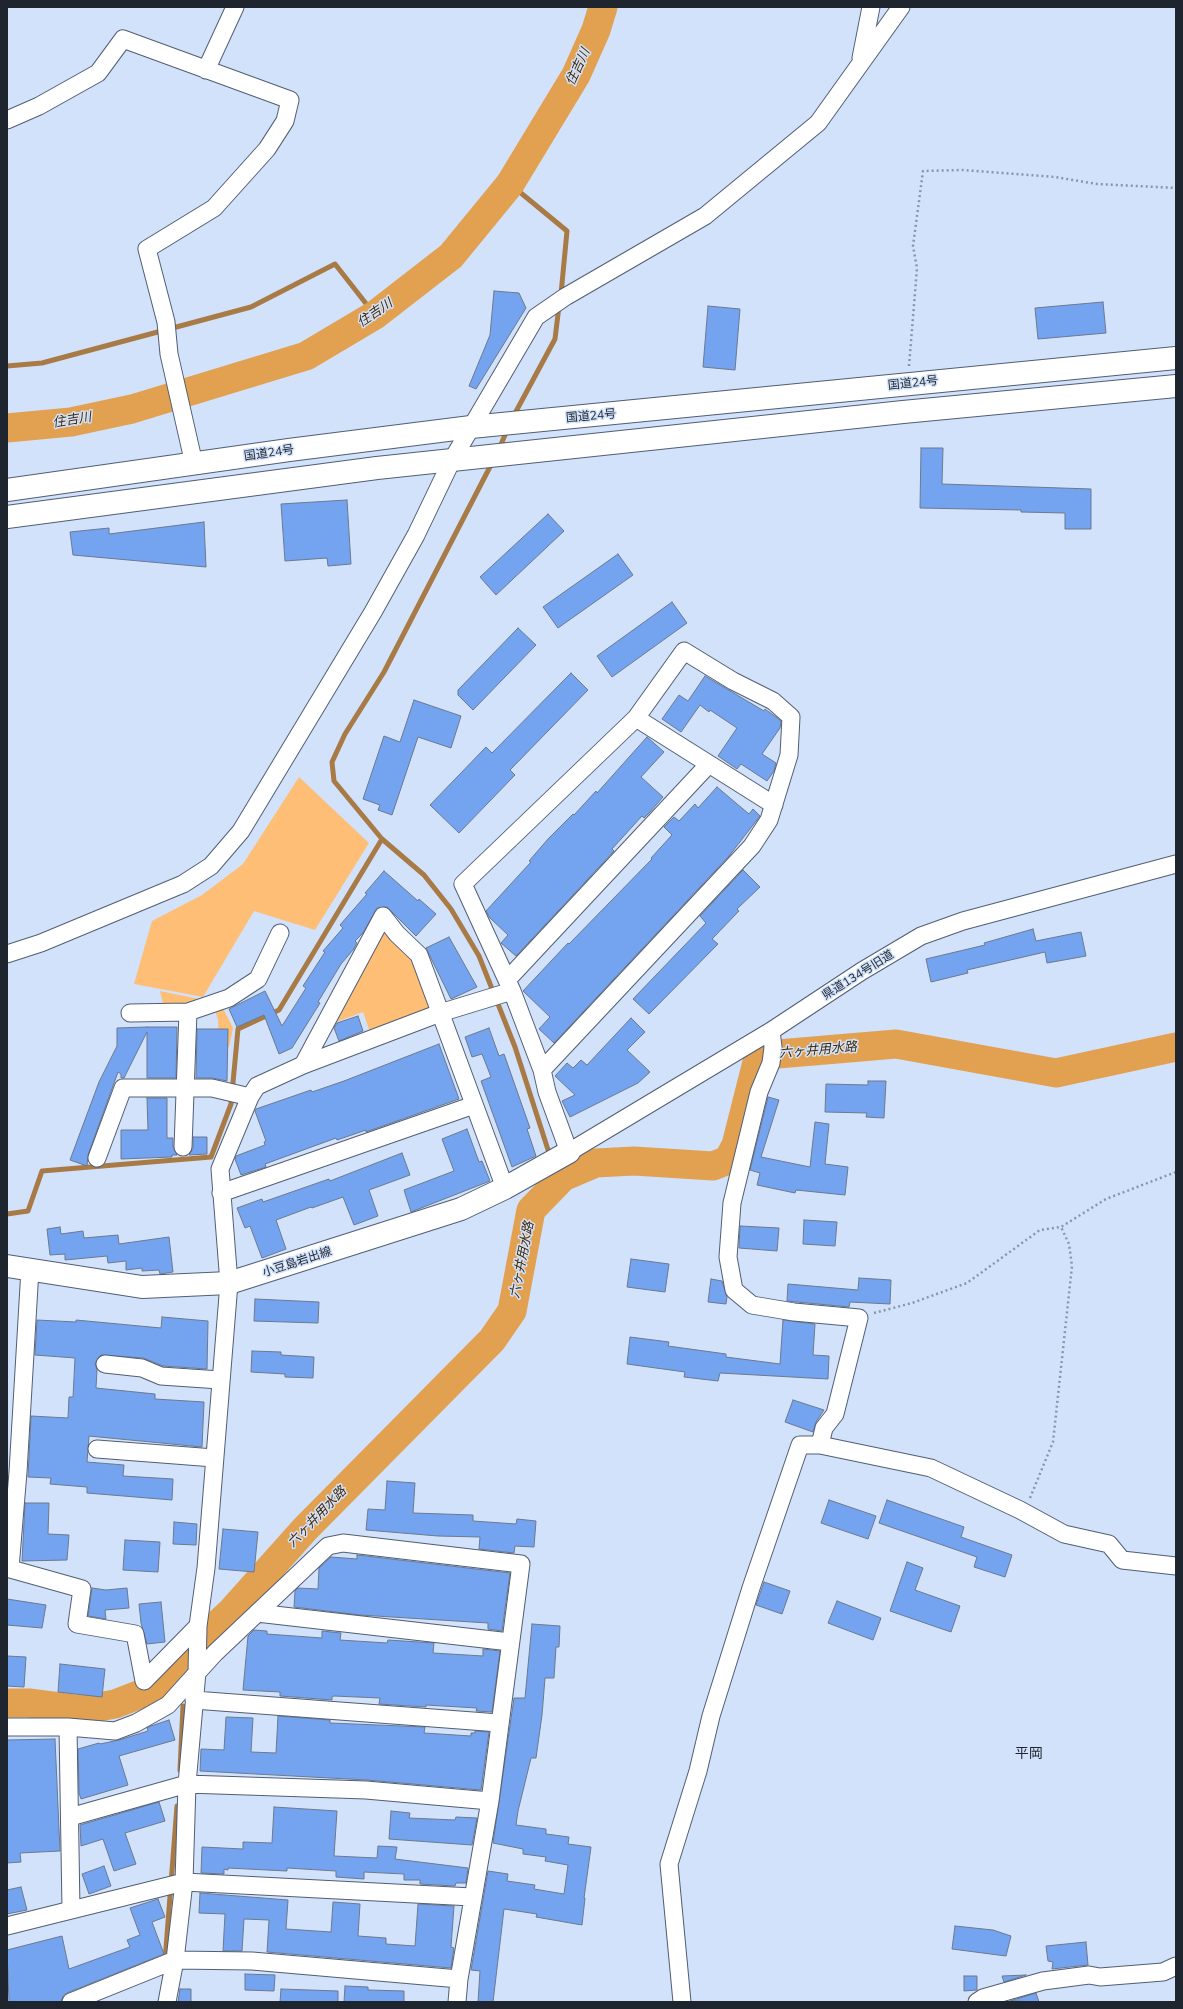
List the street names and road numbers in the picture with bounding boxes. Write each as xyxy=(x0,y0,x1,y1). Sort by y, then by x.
street label: 国道24号 xyxy=(887,373,939,393)
street label: 国道24号 xyxy=(565,407,617,425)
street label: 国道24号 xyxy=(243,442,295,464)
street label: 県道134号旧道 xyxy=(820,947,896,1003)
street label: 小豆島岩出線 xyxy=(261,1244,333,1280)

